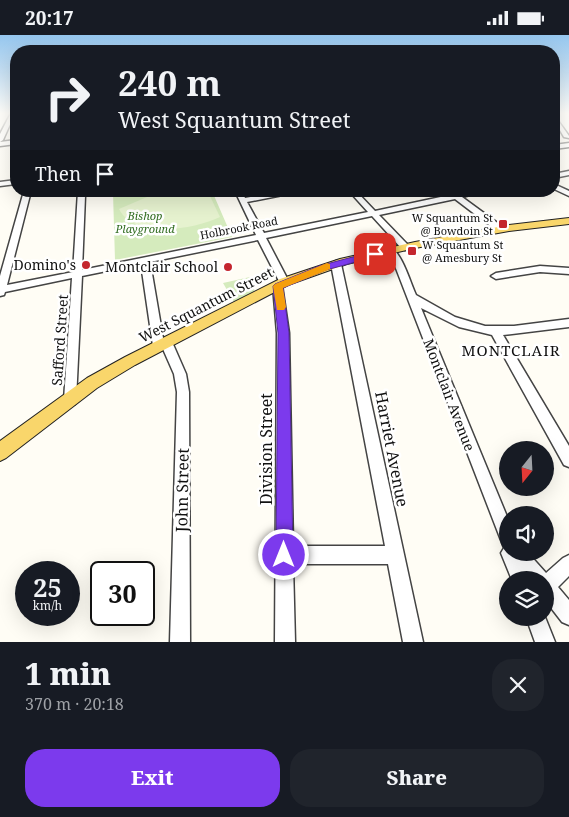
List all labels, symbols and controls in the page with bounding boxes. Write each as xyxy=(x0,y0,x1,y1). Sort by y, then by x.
text: 20:17 xyxy=(25,5,74,31)
text: 240 m xyxy=(118,59,221,106)
icon: right xyxy=(35,65,100,130)
text: West Squantum Street xyxy=(118,104,350,134)
icon: arrive xyxy=(91,160,119,188)
text: Then xyxy=(35,161,81,187)
park label: Bishop Playground xyxy=(114,208,175,236)
place label: W Squantum St @ Bowdoin St xyxy=(412,210,493,238)
street label: Holbrook Road xyxy=(199,213,279,242)
marker: W Squantum St @ Bowdoin St xyxy=(497,218,509,230)
pin xyxy=(354,233,396,275)
place label: W Squantum St @ Amesbury St xyxy=(422,237,503,265)
icon: arrive xyxy=(361,240,389,268)
marker: W Squantum St @ Amesbury St xyxy=(406,245,418,257)
place label: Domino's xyxy=(14,255,76,274)
place label: Montclair School xyxy=(105,257,219,276)
marker: Domino's xyxy=(80,259,92,271)
marker: Montclair School xyxy=(222,261,234,273)
street label: West Squantum Street xyxy=(136,262,276,347)
street label: Safford Street xyxy=(47,294,72,386)
street label: Montclair Avenue xyxy=(419,336,480,454)
district label: MONTCLAIR xyxy=(461,340,561,360)
street label: Harriet Avenue xyxy=(370,389,414,509)
street label: Division Street xyxy=(255,393,277,505)
north arrow xyxy=(499,441,554,496)
map controls xyxy=(499,441,554,626)
street label: John Street xyxy=(170,447,194,533)
button: sound xyxy=(499,506,554,561)
position arrow xyxy=(257,528,309,580)
speed limit sign: 30 xyxy=(90,561,155,626)
text: 25 xyxy=(33,570,62,604)
button: layers xyxy=(499,571,554,626)
text: km/h xyxy=(33,597,62,614)
text: 1 min xyxy=(25,653,111,694)
button: close xyxy=(492,659,544,711)
text: 370 m · 20:18 xyxy=(25,693,124,715)
button: Exit xyxy=(25,749,280,807)
button: Share xyxy=(290,749,544,807)

